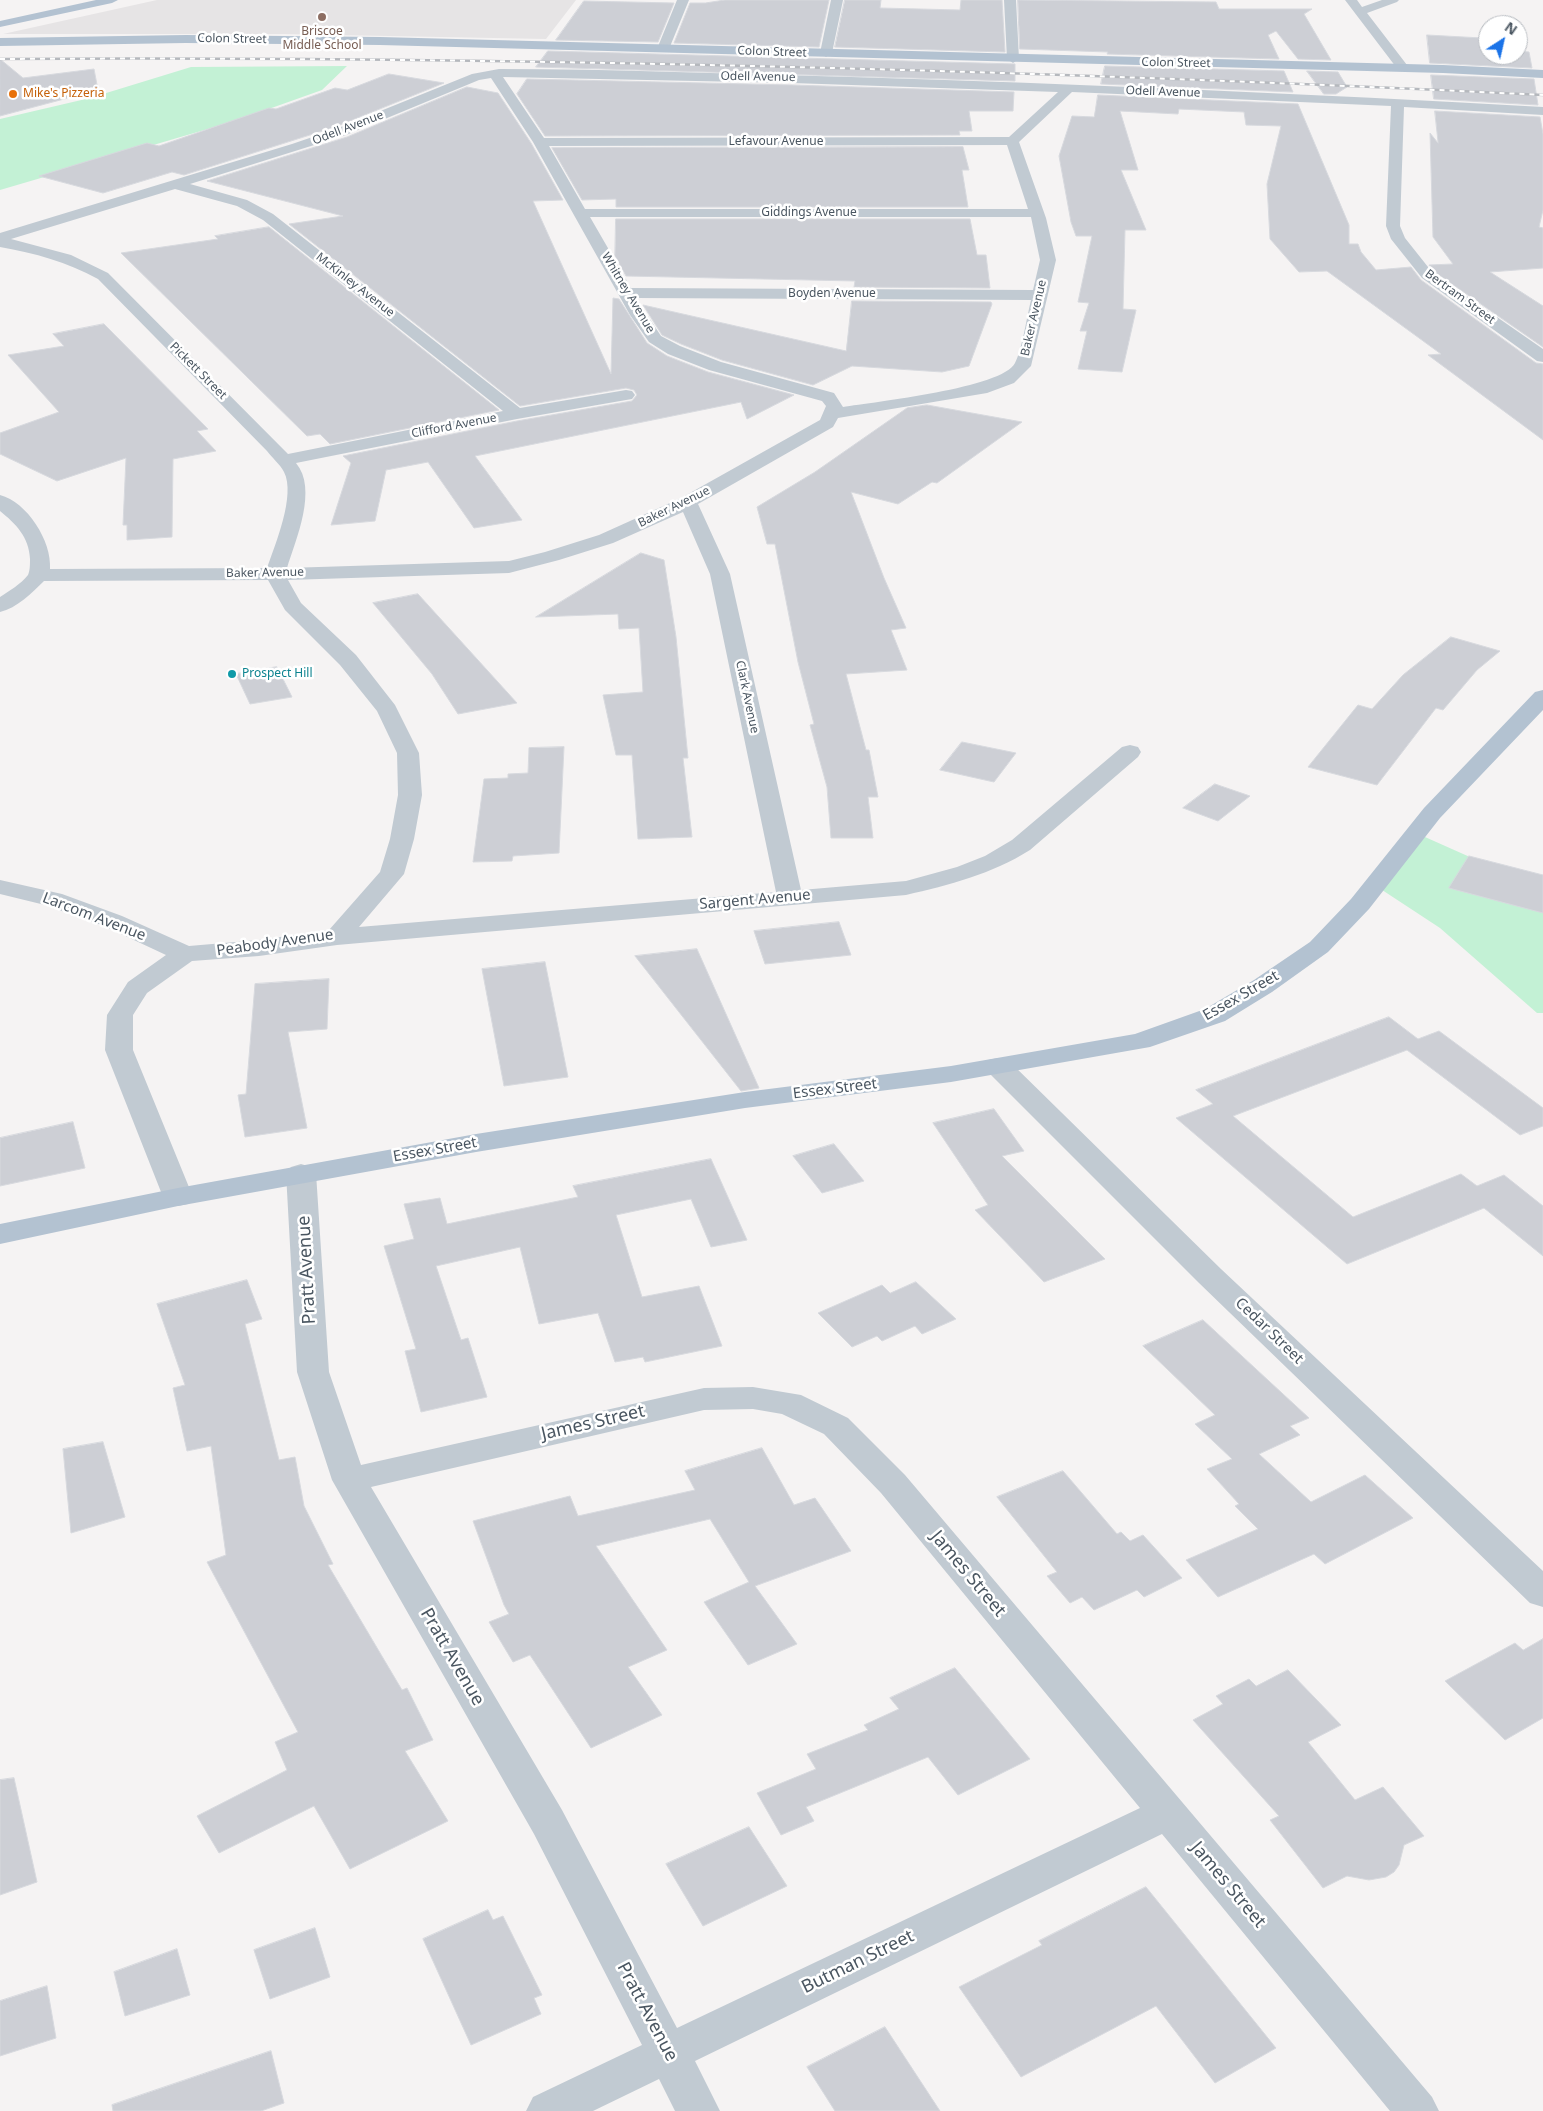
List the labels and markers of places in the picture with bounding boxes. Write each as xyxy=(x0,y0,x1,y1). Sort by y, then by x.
marker: Briscoe Middle School xyxy=(316,11,328,23)
place label: Briscoe Middle School xyxy=(282,25,362,53)
place label: Mike's Pizzeria xyxy=(23,87,104,101)
marker: Mike's Pizzeria xyxy=(7,88,19,100)
place label: Prospect Hill xyxy=(242,667,313,681)
marker: Prospect Hill xyxy=(226,668,238,680)

